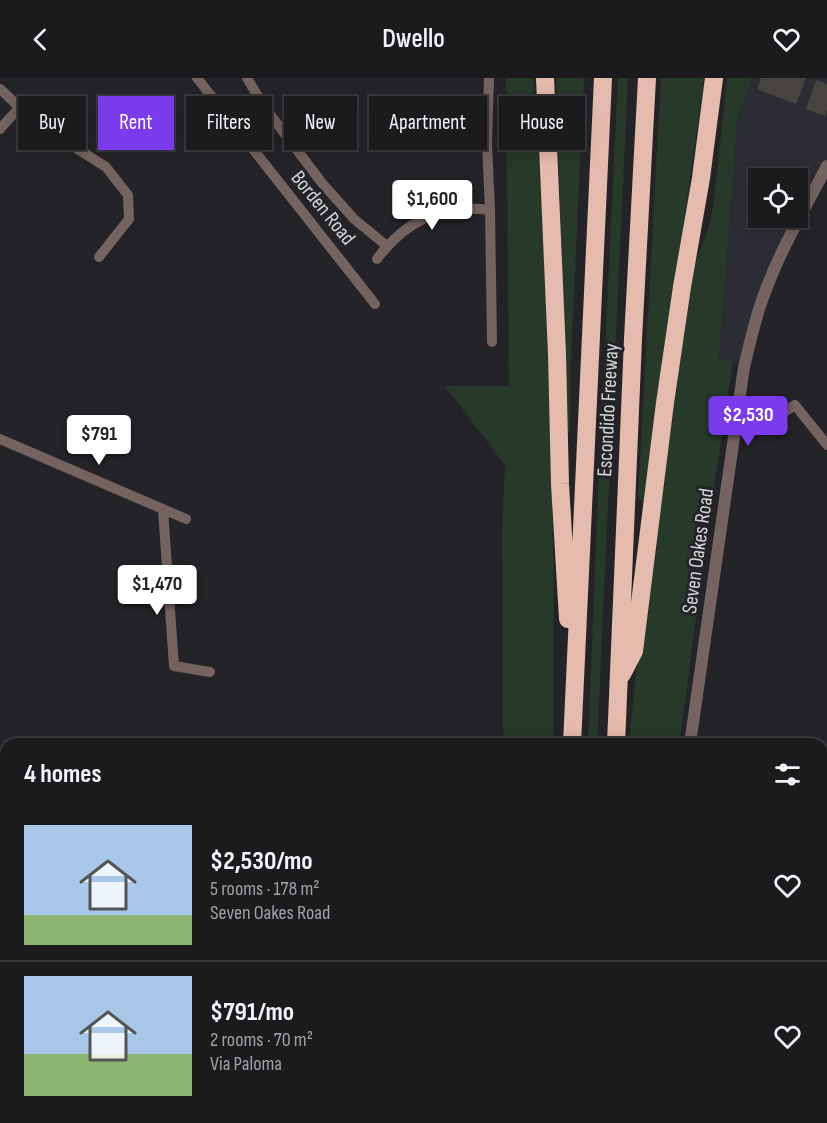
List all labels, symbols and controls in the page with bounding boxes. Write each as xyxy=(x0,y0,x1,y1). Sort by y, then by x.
icon: back xyxy=(24,23,57,56)
text: Dwello xyxy=(382,23,445,55)
icon: heart xyxy=(770,23,803,56)
chip: Buy xyxy=(18,96,86,150)
chip: Rent xyxy=(98,96,174,150)
chip: Filters xyxy=(186,96,272,150)
chip: New xyxy=(284,96,357,150)
chip: Apartment xyxy=(369,96,487,150)
chip: House xyxy=(499,96,585,150)
street label: Borden Road xyxy=(286,166,360,250)
map controls xyxy=(748,168,808,228)
button: locate xyxy=(748,168,808,228)
pin: $1,600 xyxy=(383,180,481,231)
text: $1,600 xyxy=(406,187,458,211)
street label: Escondido Freeway xyxy=(592,343,624,477)
pin: $2,530 xyxy=(699,396,797,447)
text: $2,530 xyxy=(723,403,774,427)
pin: $791 xyxy=(63,415,135,466)
text: $791 xyxy=(81,422,117,446)
street label: Seven Oakes Road xyxy=(677,487,719,615)
pin: $1,470 xyxy=(108,565,206,616)
text: $1,470 xyxy=(132,572,182,596)
icon: filters xyxy=(771,758,804,791)
text: 4 homes xyxy=(24,759,101,790)
text: $2,530/mo xyxy=(210,846,313,877)
icon: home xyxy=(72,849,144,921)
icon: heart xyxy=(771,869,804,902)
text: 5 rooms · 178 m² xyxy=(210,877,319,901)
text: Seven Oakes Road xyxy=(210,901,330,925)
text: $791/mo xyxy=(210,997,294,1028)
icon: home xyxy=(72,1000,144,1072)
icon: heart xyxy=(771,1020,804,1053)
text: 2 rooms · 70 m² xyxy=(210,1028,313,1052)
text: Via Paloma xyxy=(210,1052,282,1076)

